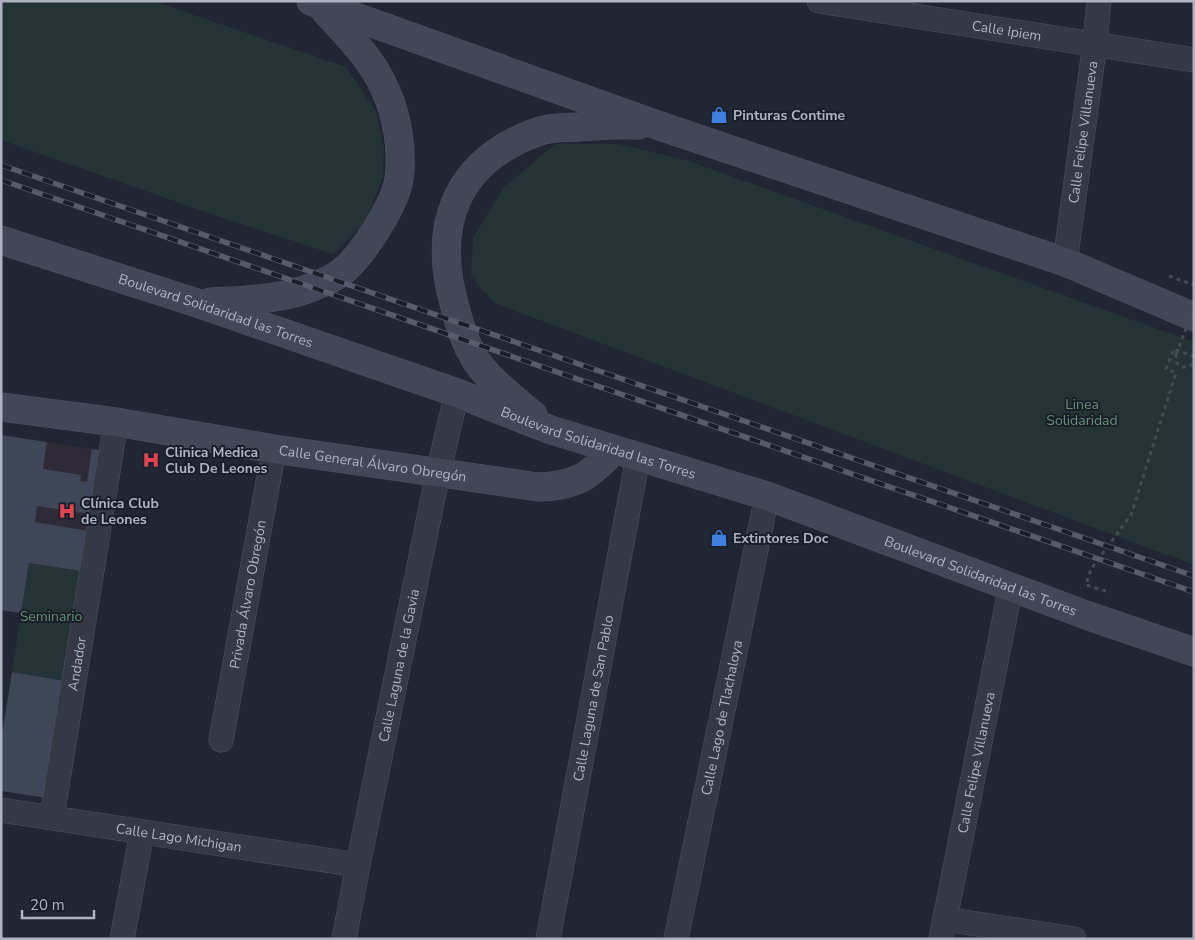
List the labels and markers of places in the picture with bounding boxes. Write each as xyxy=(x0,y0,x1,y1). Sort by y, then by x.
shop icon: Pinturas Contime xyxy=(709,105,729,125)
place label: Pinturas Contime xyxy=(733,106,846,125)
place label: Clinica Medica Club De Leones xyxy=(165,443,268,478)
hospital icon: Clinica Medica Club De Leones xyxy=(141,450,161,470)
place label: Clínica Club de Leones xyxy=(81,494,159,529)
hospital icon: Clínica Club de Leones xyxy=(57,501,77,521)
shop icon: Extintores Doc xyxy=(709,528,729,548)
place label: Extintores Doc xyxy=(733,529,829,548)

